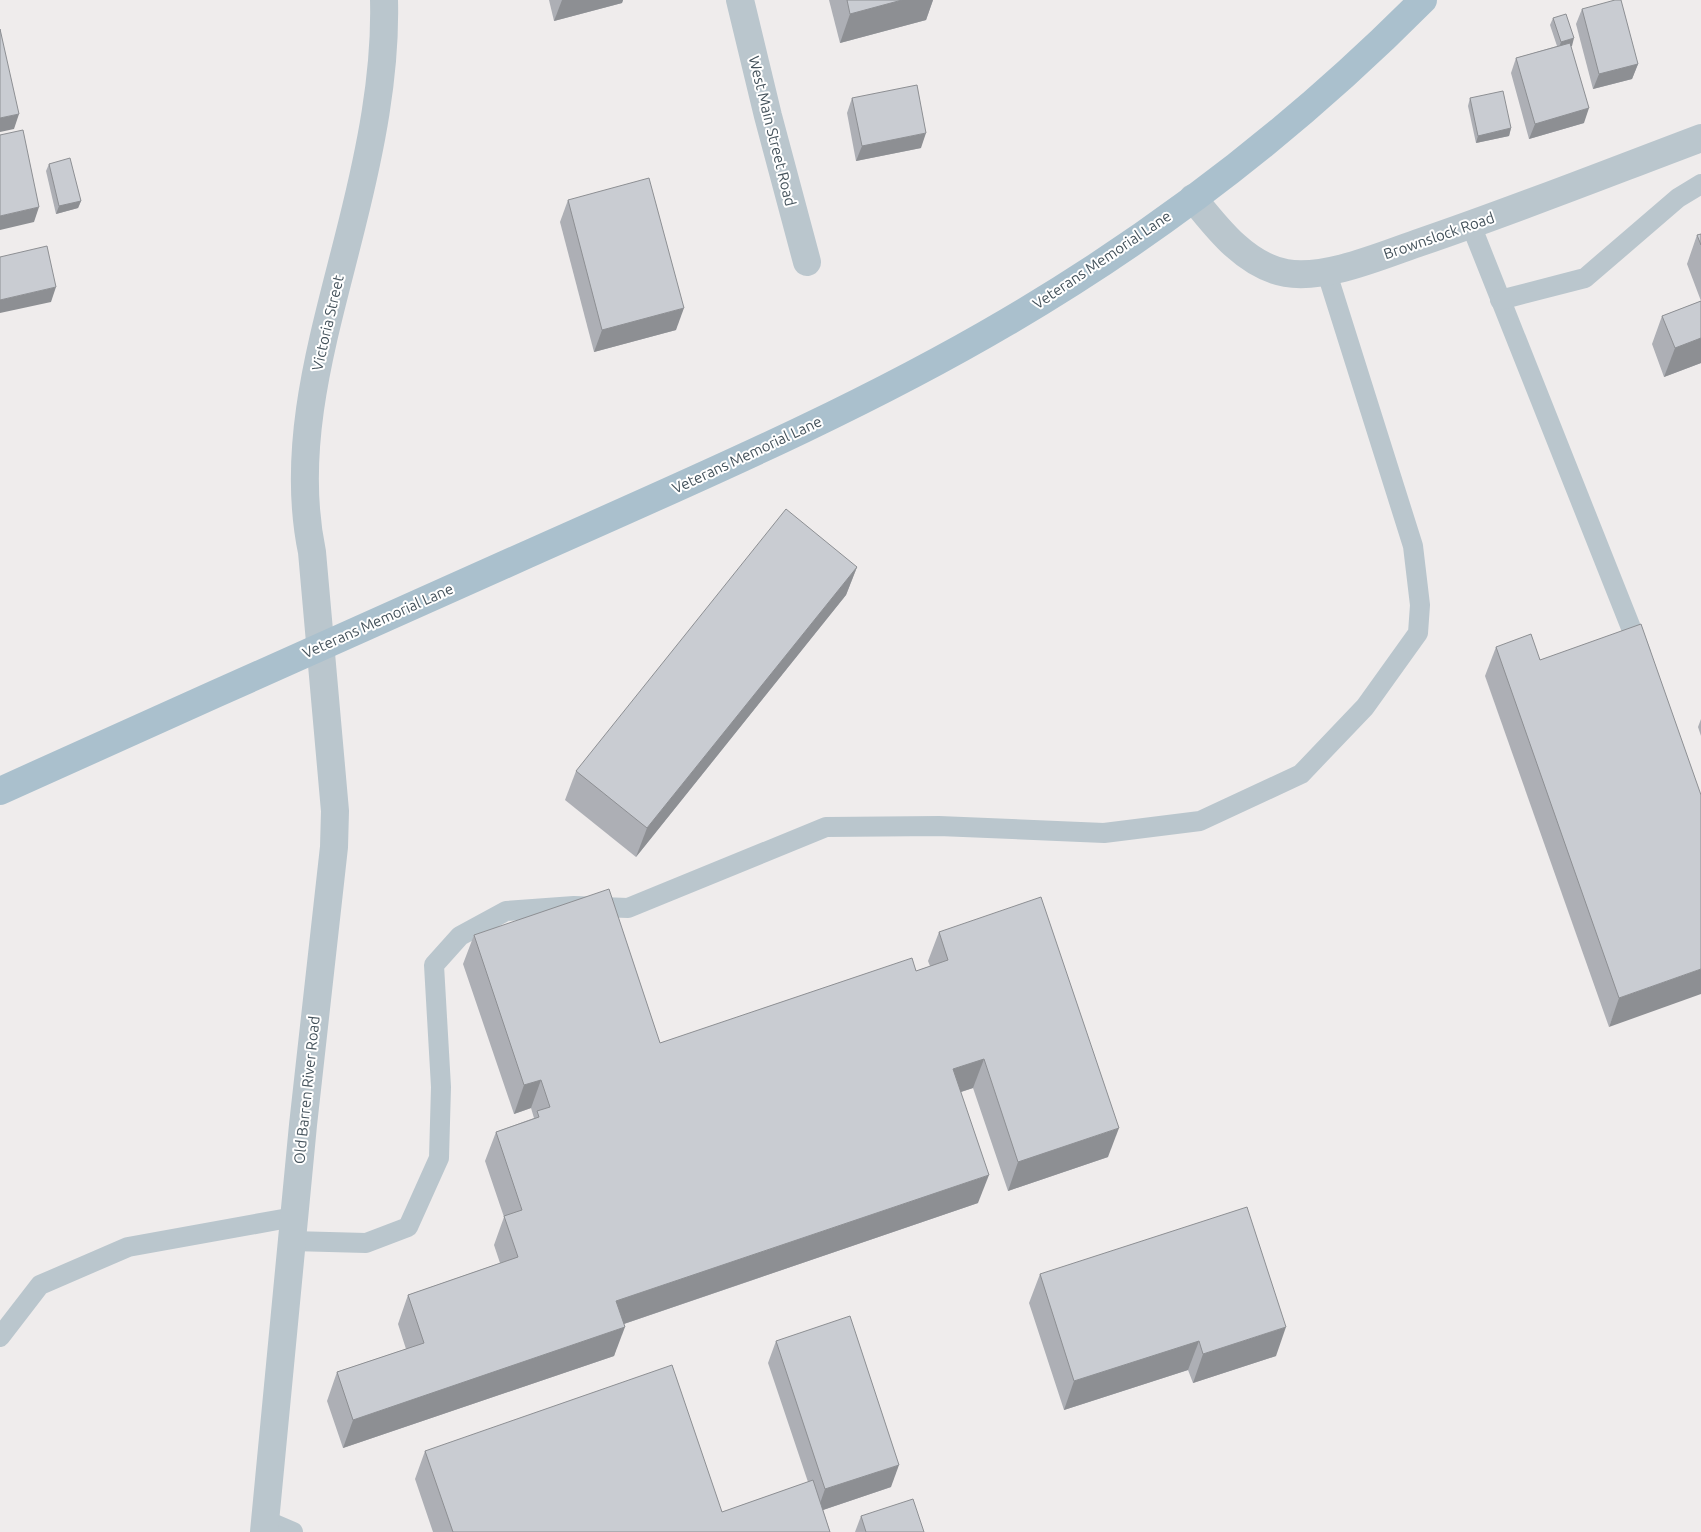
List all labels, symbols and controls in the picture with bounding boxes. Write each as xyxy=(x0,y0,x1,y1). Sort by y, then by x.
street label: West Main Street Road xyxy=(746,54,799,208)
street label: Veterans Memorial Lane xyxy=(1029,207,1174,312)
street label: Brownslock Road xyxy=(1381,209,1496,262)
street label: Victoria Street xyxy=(308,273,347,372)
street label: Veterans Memorial Lane xyxy=(669,412,824,497)
street label: Veterans Memorial Lane xyxy=(300,580,456,661)
street label: Old Barren River Road xyxy=(290,1015,323,1165)

